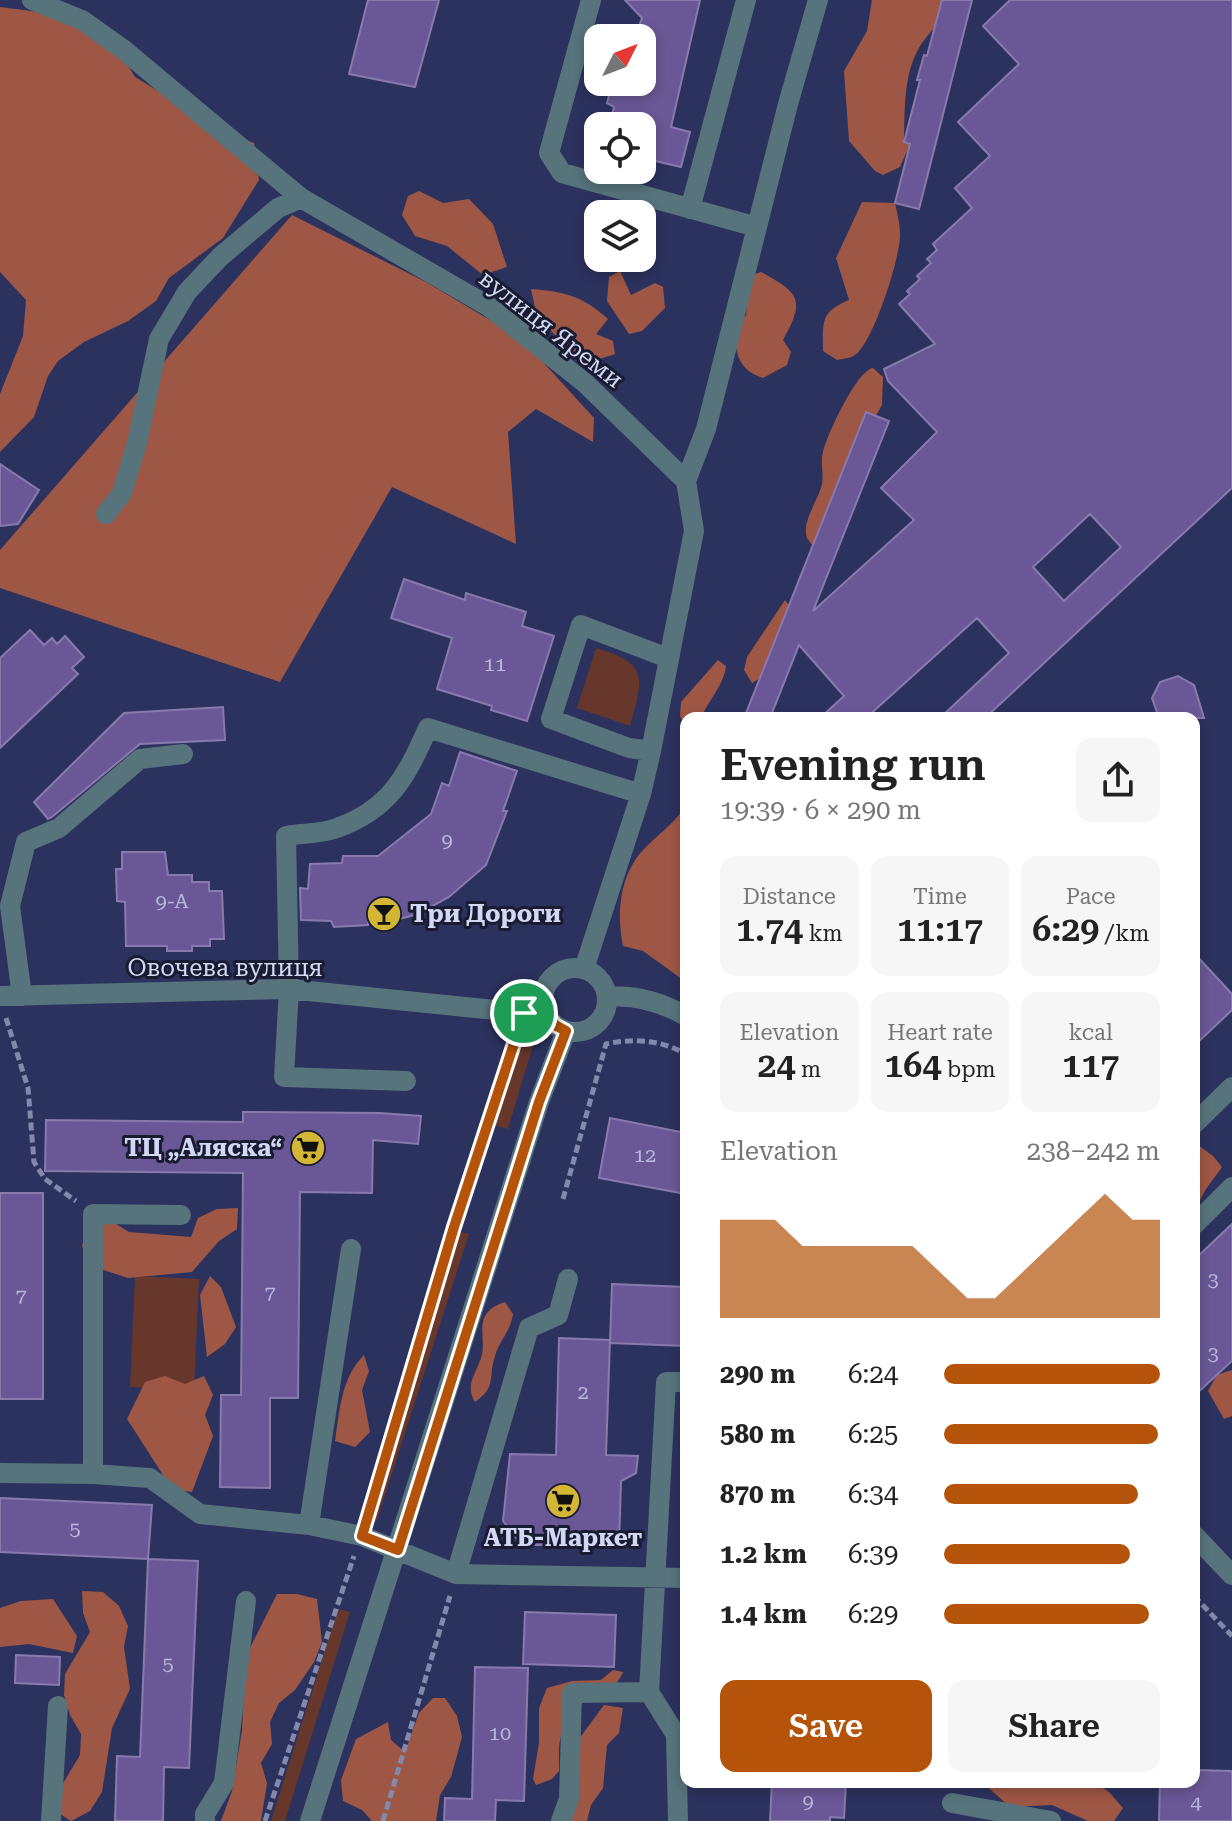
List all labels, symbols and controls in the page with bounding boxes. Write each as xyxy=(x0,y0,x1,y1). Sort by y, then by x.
north arrow xyxy=(584,24,656,96)
map controls xyxy=(584,24,656,272)
button: locate xyxy=(584,112,656,184)
button: layers xyxy=(584,200,656,272)
street label: вулиця Яреми xyxy=(474,264,628,394)
house number: 11 xyxy=(484,652,506,676)
button: share xyxy=(1076,738,1160,822)
text: Evening run xyxy=(720,739,986,791)
text: 19:39 · 6 × 290 m xyxy=(720,795,921,825)
house number: 9 xyxy=(441,828,453,852)
text: Distance xyxy=(743,884,836,909)
text: Time xyxy=(913,884,967,909)
text: Pace xyxy=(1066,884,1115,909)
house number: 9-А xyxy=(155,889,189,913)
bar icon: Три Дороги xyxy=(365,895,403,933)
place label: Три Дороги xyxy=(410,900,561,928)
text: 1.74 xyxy=(736,909,803,949)
text: 11:17 xyxy=(897,909,983,949)
text: 6:29 xyxy=(1032,909,1099,949)
text: km xyxy=(803,921,843,946)
text: /km xyxy=(1099,921,1149,946)
street label: Овочева вулиця xyxy=(127,954,323,982)
pin xyxy=(490,979,558,1047)
icon: arrive xyxy=(502,991,546,1035)
text: Elevation xyxy=(739,1020,839,1045)
text: Heart rate xyxy=(887,1020,993,1045)
text: kcal xyxy=(1069,1020,1113,1045)
text: 24 xyxy=(757,1045,796,1085)
text: 164 xyxy=(884,1045,941,1085)
text: 117 xyxy=(1062,1045,1119,1085)
text: m xyxy=(796,1057,821,1082)
text: bpm xyxy=(941,1057,996,1082)
supermarket icon: ТЦ „Аляска“ xyxy=(289,1129,327,1167)
place label: ТЦ „Аляска“ xyxy=(124,1134,283,1162)
text: Elevation xyxy=(720,1136,838,1166)
text: 238–242 m xyxy=(1027,1136,1160,1166)
house number: 12 xyxy=(634,1143,656,1167)
house number: 3 xyxy=(1207,1267,1219,1291)
house number: 7 xyxy=(264,1281,276,1305)
house number: 7 xyxy=(15,1284,27,1308)
house number: 3 xyxy=(1207,1341,1219,1365)
text: 290 m xyxy=(720,1359,795,1389)
text: 6:24 xyxy=(848,1359,898,1389)
house number: 2 xyxy=(577,1380,589,1404)
text: 580 m xyxy=(720,1419,795,1449)
text: 6:25 xyxy=(848,1419,898,1449)
text: 870 m xyxy=(720,1479,795,1509)
text: 6:34 xyxy=(848,1479,898,1509)
supermarket icon: АТБ-Маркет xyxy=(544,1482,582,1520)
house number: 5 xyxy=(69,1516,81,1540)
place label: АТБ-Маркет xyxy=(484,1524,642,1552)
text: 1.2 km xyxy=(720,1539,807,1569)
text: 6:39 xyxy=(848,1539,898,1569)
text: 1.4 km xyxy=(720,1599,807,1629)
text: 6:29 xyxy=(848,1599,898,1629)
house number: 5 xyxy=(162,1651,174,1675)
button: Save xyxy=(720,1680,932,1772)
button: Share xyxy=(948,1680,1160,1772)
house number: 10 xyxy=(489,1721,511,1745)
house number: 9 xyxy=(802,1789,814,1813)
house number: 4 xyxy=(1190,1790,1202,1814)

